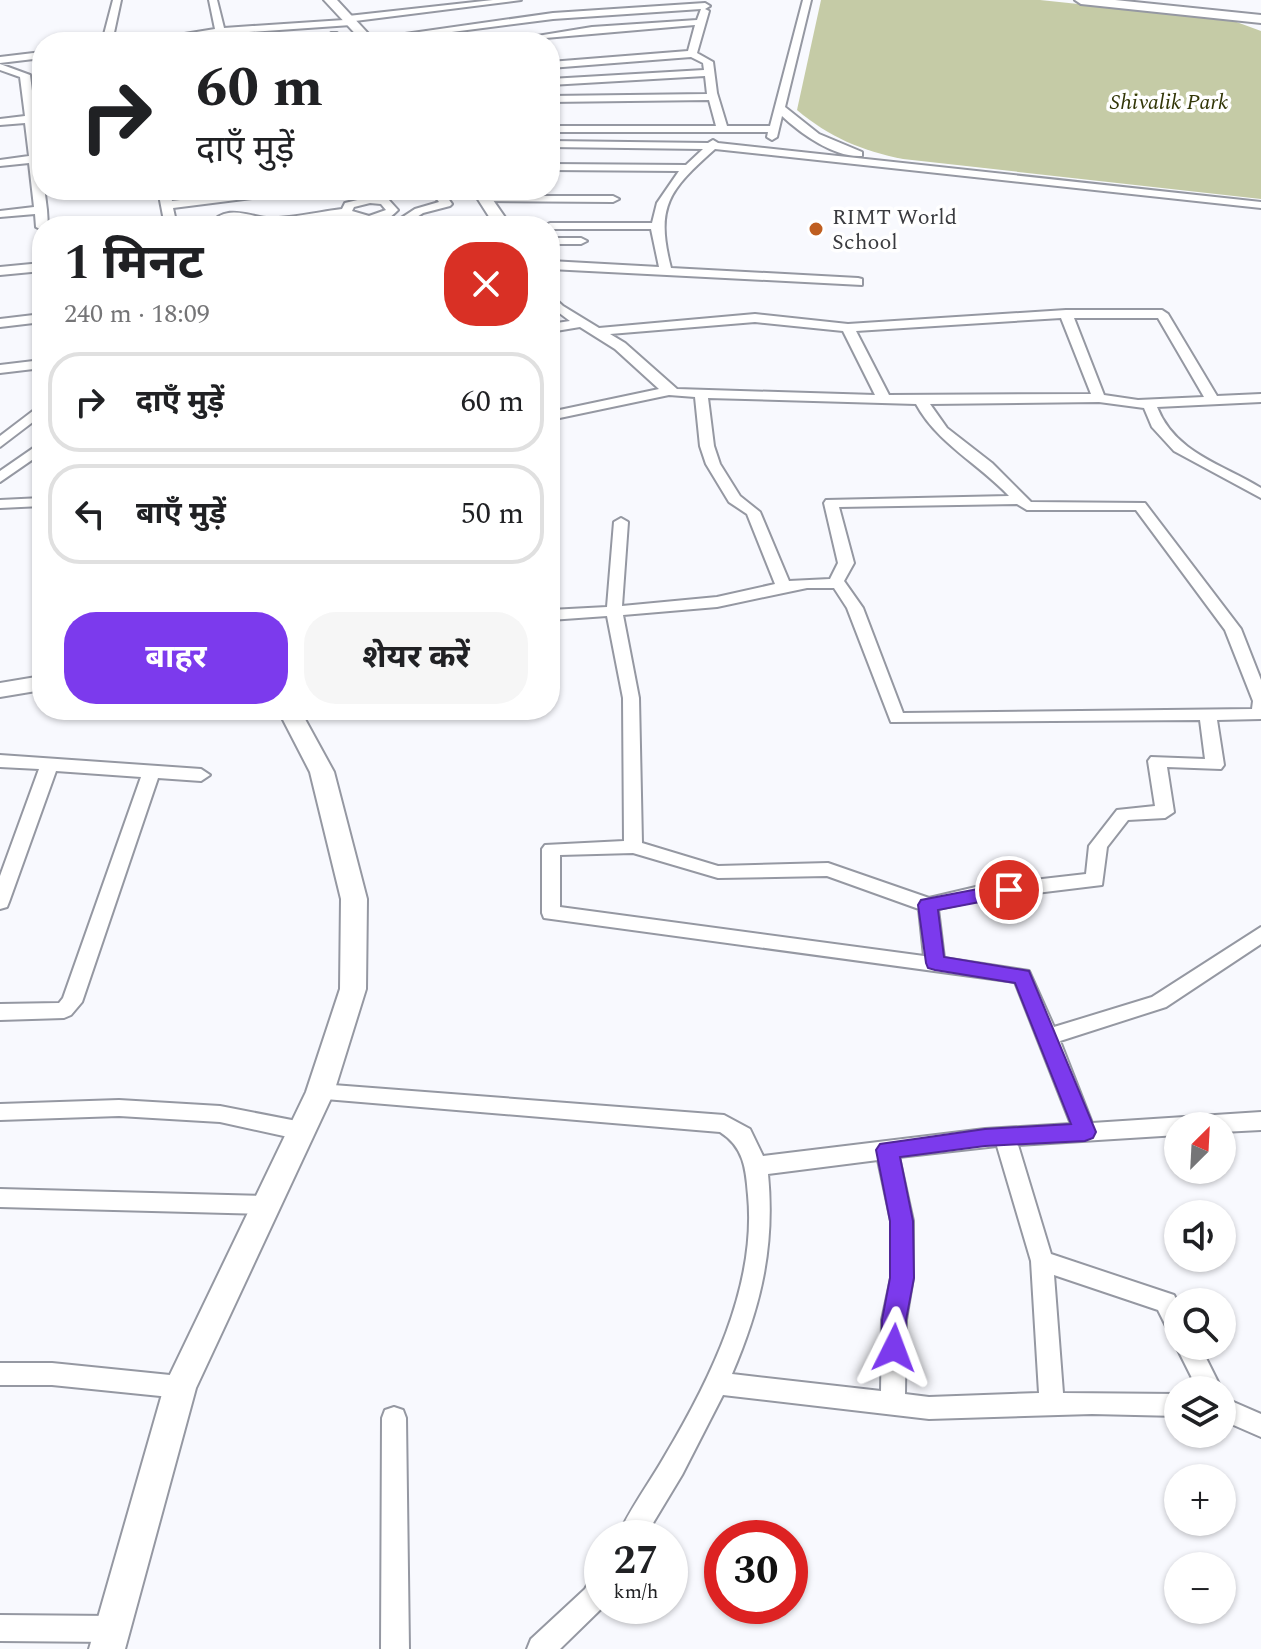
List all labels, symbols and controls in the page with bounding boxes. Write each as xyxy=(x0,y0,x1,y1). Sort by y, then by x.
text: 60 m xyxy=(196,46,323,131)
icon: right xyxy=(64,64,168,168)
park label: Shivalik Park xyxy=(1110,86,1228,119)
text: दाएँ मुड़ें xyxy=(196,123,294,178)
place label: RIMT World School xyxy=(832,201,957,259)
marker: RIMT World School xyxy=(807,220,825,238)
text: 1 मिनट xyxy=(64,227,204,300)
button: close xyxy=(444,242,528,326)
text: 240 m · 18:09 xyxy=(64,294,210,334)
text: दाएँ मुड़ें xyxy=(136,379,224,425)
text: 60 m xyxy=(461,379,524,425)
icon: right xyxy=(68,380,112,424)
text: बाएँ मुड़ें xyxy=(136,491,226,537)
text: 50 m xyxy=(461,491,524,537)
icon: left xyxy=(68,492,112,536)
button: बाहर xyxy=(64,612,288,704)
button: शेयर करें xyxy=(304,612,528,704)
pin xyxy=(975,856,1043,924)
icon: arrive xyxy=(987,868,1031,912)
north arrow xyxy=(1164,1112,1236,1184)
map controls xyxy=(1164,1112,1236,1624)
button: sound xyxy=(1164,1200,1236,1272)
button: search xyxy=(1164,1288,1236,1360)
position arrow xyxy=(852,1306,936,1390)
button: layers xyxy=(1164,1376,1236,1448)
button: + xyxy=(1164,1464,1236,1536)
speed limit sign: 30 xyxy=(704,1520,808,1624)
text: 27 xyxy=(614,1531,658,1592)
button: − xyxy=(1164,1552,1236,1624)
text: km/h xyxy=(614,1577,659,1607)

